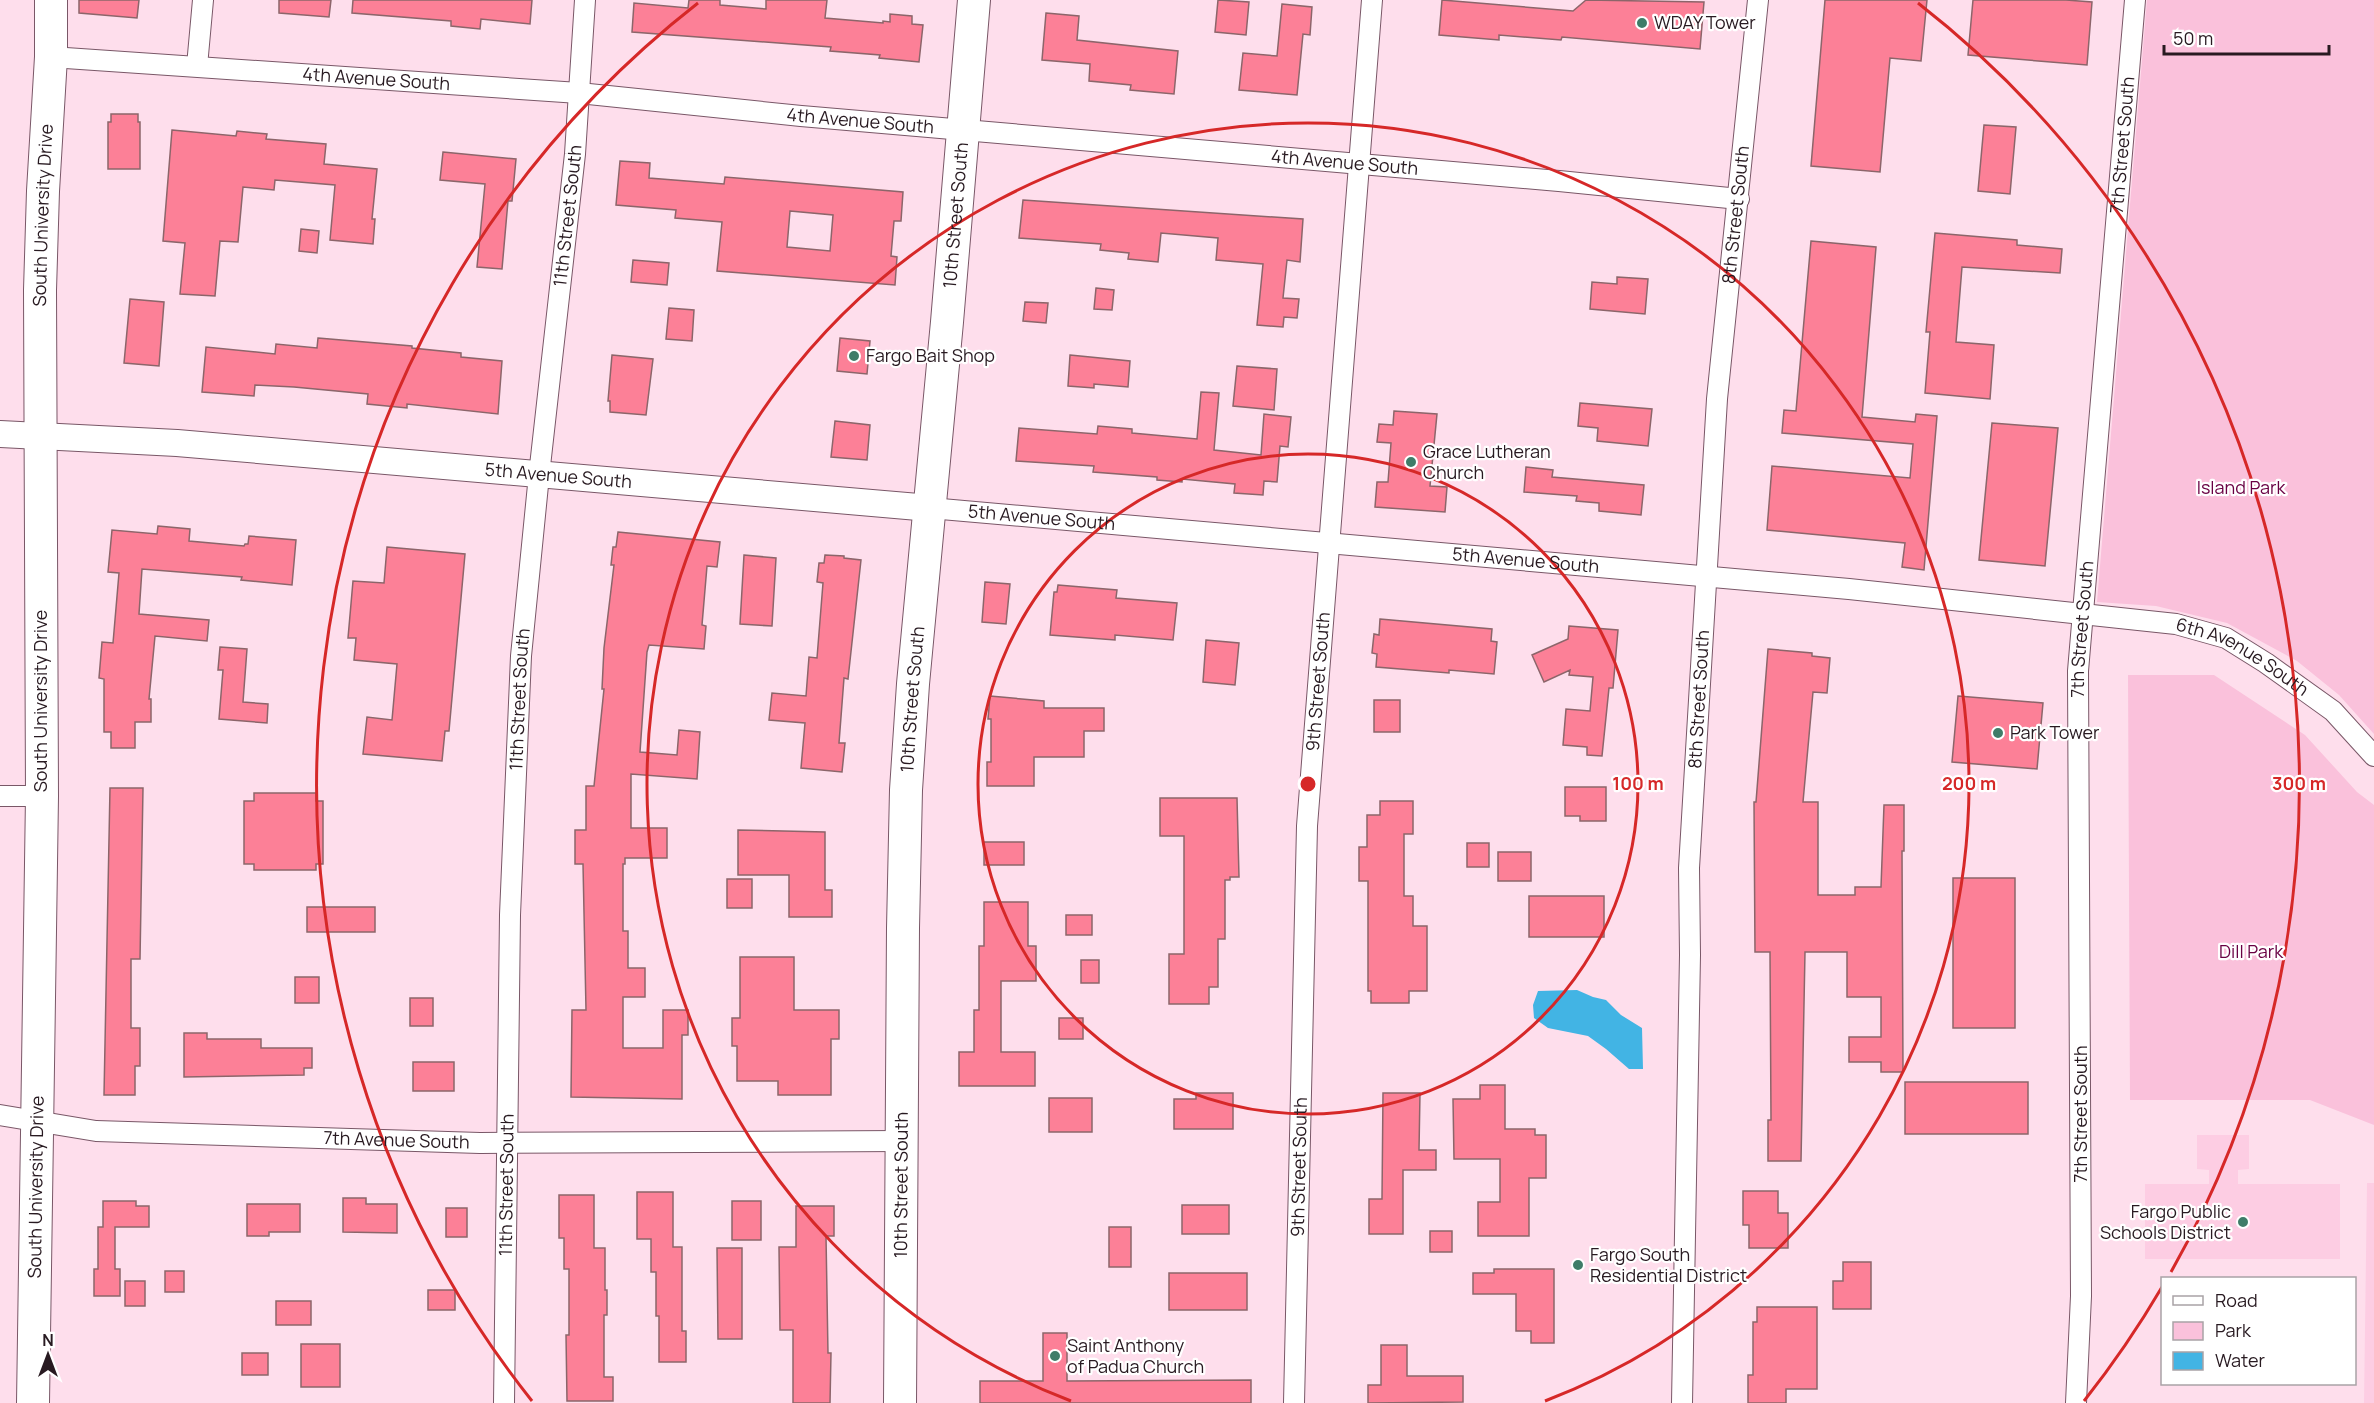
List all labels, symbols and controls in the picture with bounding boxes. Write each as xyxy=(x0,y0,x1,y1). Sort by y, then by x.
place label: WDAY Tower xyxy=(1654,10,1756,34)
marker: WDAY Tower xyxy=(1635,16,1649,30)
scale bar xyxy=(2164,18,2329,56)
text: 50 m xyxy=(2173,26,2213,50)
street label: 4th Avenue South xyxy=(302,61,451,95)
street label: 7th Street South xyxy=(2104,75,2139,214)
street label: 4th Avenue South xyxy=(786,102,935,138)
street label: South University Drive xyxy=(27,123,58,307)
street label: 10th Street South xyxy=(937,141,973,289)
street label: 4th Avenue South xyxy=(1270,143,1419,180)
street label: 11th Street South xyxy=(547,144,587,288)
street label: 8th Street South xyxy=(1716,144,1754,285)
place label: Fargo Bait Shop xyxy=(866,343,995,367)
marker: Fargo Bait Shop xyxy=(847,349,861,363)
place label: Grace Lutheran Church xyxy=(1423,439,1551,484)
marker: Grace Lutheran Church xyxy=(1404,455,1418,469)
street label: 5th Avenue South xyxy=(484,457,633,493)
park label: Island Park xyxy=(2197,475,2286,499)
street label: 5th Avenue South xyxy=(967,498,1116,535)
street label: 5th Avenue South xyxy=(1451,541,1600,578)
street label: 7th Street South xyxy=(2065,560,2098,698)
street label: South University Drive xyxy=(28,610,52,792)
street label: 9th Street South xyxy=(1300,611,1335,752)
street label: 6th Avenue South xyxy=(2173,612,2314,701)
street label: 10th Street South xyxy=(894,625,929,773)
street label: 11th Street South xyxy=(503,627,535,771)
street label: 8th Street South xyxy=(1682,629,1714,769)
place label: Park Tower xyxy=(2010,720,2100,744)
marker: Park Tower xyxy=(1991,726,2005,740)
text: 100 m xyxy=(1612,771,1664,795)
text: 200 m xyxy=(1942,771,1996,795)
text: 300 m xyxy=(2272,771,2326,795)
centre of rings xyxy=(1298,774,1318,794)
park label: Dill Park xyxy=(2219,939,2284,963)
street label: 7th Street South xyxy=(2068,1045,2092,1183)
street label: South University Drive xyxy=(22,1095,49,1279)
street label: 9th Street South xyxy=(1285,1097,1312,1237)
street label: 10th Street South xyxy=(888,1112,913,1258)
street label: 11th Street South xyxy=(493,1114,519,1256)
street label: 7th Avenue South xyxy=(323,1125,470,1154)
place label: Fargo Public Schools District xyxy=(2100,1199,2231,1244)
marker: Fargo Public Schools District xyxy=(2236,1215,2250,1229)
place label: Fargo South Residential District xyxy=(1590,1242,1747,1287)
marker: Fargo South Residential District xyxy=(1571,1258,1585,1272)
legend xyxy=(2161,1277,2356,1385)
text: Road xyxy=(2215,1288,2258,1312)
text: Park xyxy=(2215,1318,2252,1342)
north arrow xyxy=(18,1325,78,1385)
text: N xyxy=(42,1329,54,1351)
place label: Saint Anthony of Padua Church xyxy=(1067,1333,1204,1378)
text: Water xyxy=(2215,1348,2265,1372)
marker: Saint Anthony of Padua Church xyxy=(1048,1349,1062,1363)

